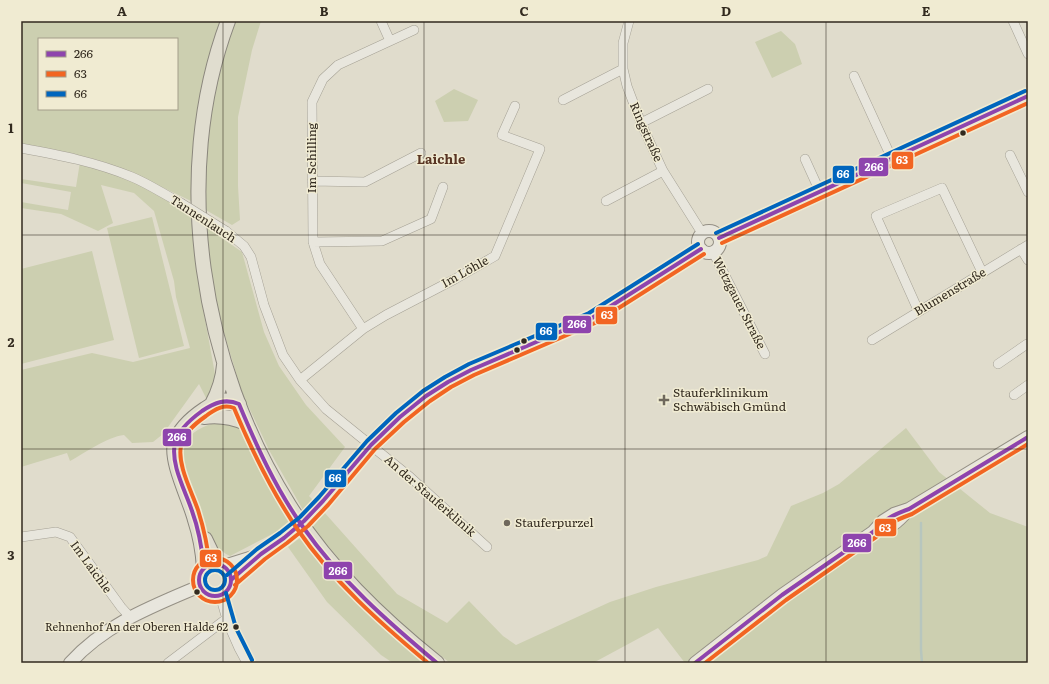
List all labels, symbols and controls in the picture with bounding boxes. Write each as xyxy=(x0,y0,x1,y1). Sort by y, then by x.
text: A xyxy=(117,1,127,20)
text: B xyxy=(320,1,329,20)
text: C xyxy=(519,1,529,20)
text: D xyxy=(721,1,731,20)
text: E xyxy=(922,1,931,20)
legend xyxy=(38,38,178,110)
text: 266 xyxy=(74,44,94,62)
text: 63 xyxy=(74,64,87,82)
text: 66 xyxy=(74,84,87,102)
street label: Ringstraße xyxy=(626,99,668,164)
text: 1 xyxy=(8,118,14,137)
street label: Im Schilling xyxy=(302,122,320,193)
unlabelled marker xyxy=(958,128,968,138)
district label: Laichle xyxy=(417,149,465,168)
line badge: 63 xyxy=(891,151,914,170)
text: 63 xyxy=(896,151,908,167)
line badge: 266 xyxy=(858,157,889,177)
text: 266 xyxy=(865,158,884,174)
line badge: 66 xyxy=(832,165,855,184)
text: 66 xyxy=(837,165,850,181)
street label: Tannenlauch xyxy=(167,190,240,246)
street label: Im Löhle xyxy=(438,251,491,291)
street label: Wetzgauer Straße xyxy=(709,253,771,352)
street label: Blumenstraße xyxy=(910,263,989,320)
line badge: 63 xyxy=(595,306,618,325)
text: 63 xyxy=(601,306,613,322)
line badge: 266 xyxy=(562,315,592,334)
text: 266 xyxy=(568,315,587,331)
line badge: 66 xyxy=(535,322,558,341)
text: 66 xyxy=(540,322,553,338)
text: 2 xyxy=(8,332,15,351)
unlabelled marker xyxy=(519,336,529,346)
unlabelled marker xyxy=(512,345,522,355)
place label: Stauferklinikum Schwäbisch Gmünd xyxy=(673,383,787,415)
marker: Stauferklinikum Schwäbisch Gmünd xyxy=(658,394,670,406)
line badge: 266 xyxy=(162,428,192,447)
text: 266 xyxy=(168,428,187,444)
street label: An der Stauferklinik xyxy=(381,450,481,541)
line badge: 66 xyxy=(324,469,347,488)
text: 66 xyxy=(329,469,342,485)
place label: Stauferpurzel xyxy=(515,513,593,531)
marker: Stauferpurzel xyxy=(502,518,512,528)
line badge: 63 xyxy=(874,518,897,537)
text: 63 xyxy=(879,519,891,535)
line badge: 266 xyxy=(842,533,872,553)
text: 266 xyxy=(848,534,867,550)
street label: Im Laichle xyxy=(67,536,117,596)
text: 3 xyxy=(7,545,15,564)
line badge: 63 xyxy=(199,549,222,568)
text: 63 xyxy=(205,549,217,565)
line badge: 266 xyxy=(323,561,353,580)
text: 266 xyxy=(329,562,348,578)
unlabelled marker xyxy=(192,587,202,597)
place label: Rehnenhof An der Oberen Halde 62 xyxy=(45,618,228,634)
marker: Rehnenhof An der Oberen Halde 62 xyxy=(231,622,241,632)

